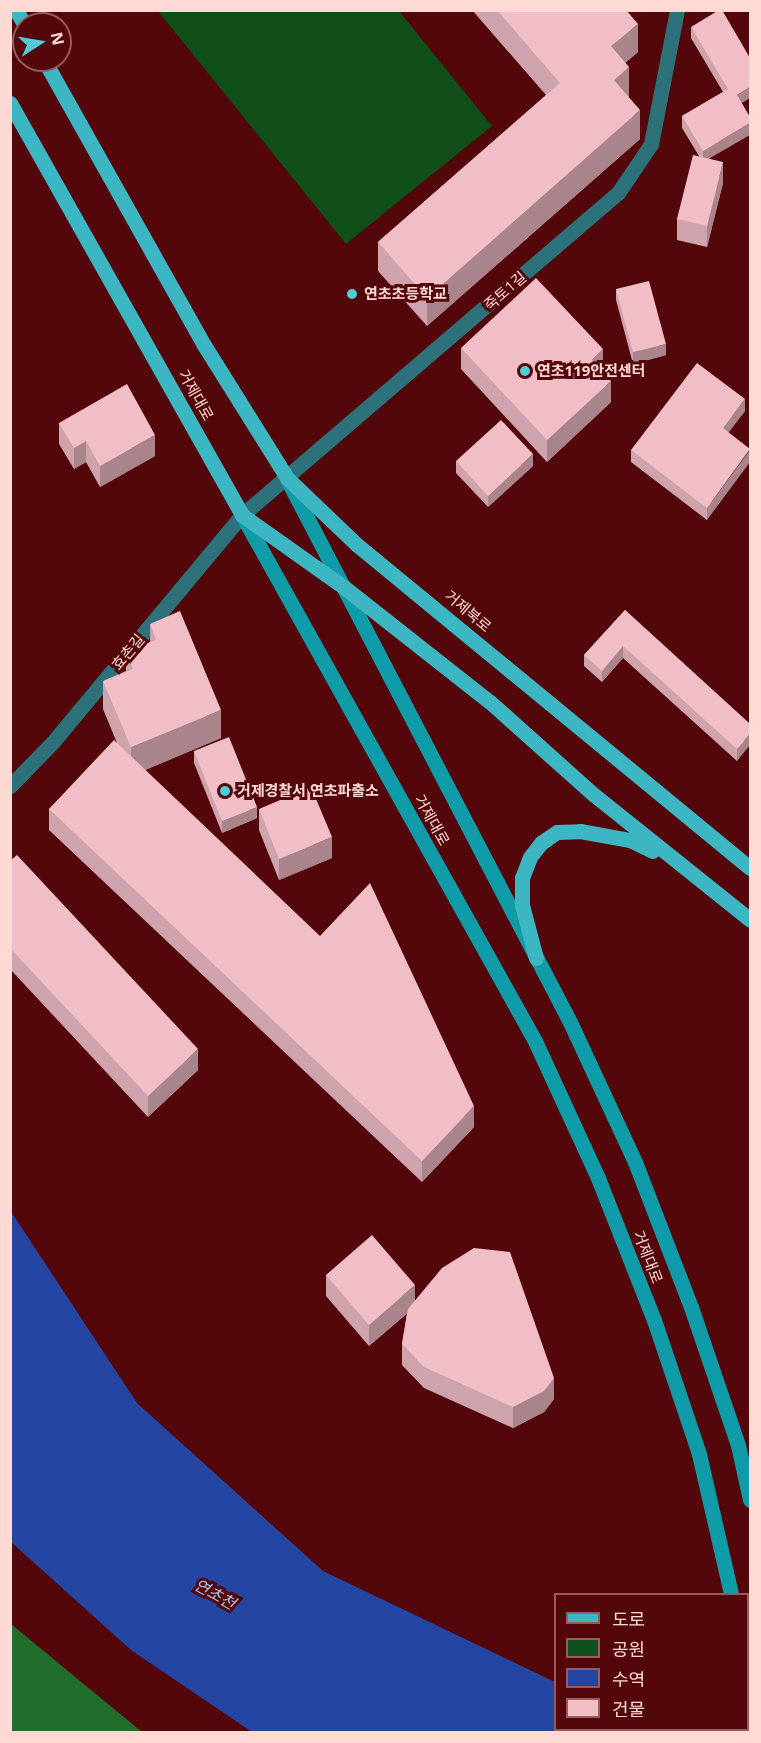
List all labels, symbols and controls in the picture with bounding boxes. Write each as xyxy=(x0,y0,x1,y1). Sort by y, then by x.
north arrow xyxy=(12,12,72,72)
text: N xyxy=(46,30,70,47)
street label: 죽토1길 xyxy=(480,268,530,314)
place label: 연초초등학교 xyxy=(364,285,447,303)
marker: 연초초등학교 xyxy=(345,287,359,301)
place label: 연초119안전센터 xyxy=(537,362,646,380)
marker: 연초119안전센터 xyxy=(518,364,532,378)
street label: 거제대로 xyxy=(175,366,217,424)
street label: 거제북로 xyxy=(441,586,495,636)
street label: 효촌길 xyxy=(108,630,148,674)
place label: 거제경찰서 연초파출소 xyxy=(237,782,379,800)
marker: 거제경찰서 연초파출소 xyxy=(218,784,232,798)
street label: 거제대로 xyxy=(411,791,453,849)
street label: 거제대로 xyxy=(630,1228,666,1286)
water label: 연초천 xyxy=(191,1575,239,1613)
legend xyxy=(554,1593,749,1731)
text: 도로 xyxy=(612,1607,645,1631)
text: 공원 xyxy=(612,1637,645,1661)
text: 수역 xyxy=(612,1667,645,1691)
text: 건물 xyxy=(612,1697,645,1721)

